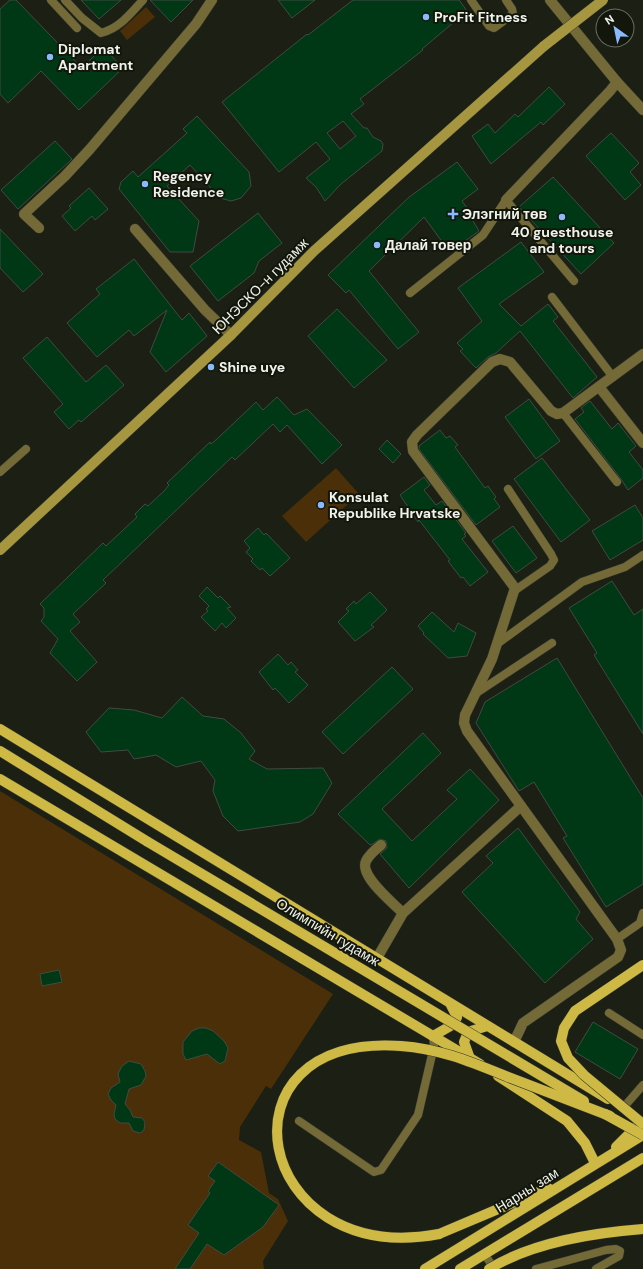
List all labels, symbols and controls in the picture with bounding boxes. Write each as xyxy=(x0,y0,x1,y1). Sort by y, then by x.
place label: ProFit Fitness xyxy=(434,8,527,26)
north arrow xyxy=(595,8,635,48)
marker: ProFit Fitness xyxy=(421,12,431,22)
text: N xyxy=(602,12,617,28)
place label: Diplomat Apartment xyxy=(58,40,133,74)
marker: Diplomat Apartment xyxy=(45,52,55,62)
place label: Regency Residence xyxy=(153,167,224,201)
marker: Regency Residence xyxy=(140,179,150,189)
place label: Элэгний төв xyxy=(462,205,547,223)
marker: Элэгний төв xyxy=(447,208,459,220)
marker: 40 guesthouse and tours xyxy=(557,212,567,222)
place label: 40 guesthouse and tours xyxy=(511,223,613,257)
street label: ЮНЭСКО-н гудамж xyxy=(208,234,312,338)
place label: Далай товер xyxy=(385,236,471,254)
marker: Далай товер xyxy=(372,240,382,250)
place label: Shine uye xyxy=(219,358,285,376)
marker: Shine uye xyxy=(206,362,216,372)
place label: Konsulat Republike Hrvatske xyxy=(329,488,460,522)
marker: Konsulat Republike Hrvatske xyxy=(316,500,326,510)
street label: Олимпийн гудамж xyxy=(273,894,384,970)
street label: Нарны зам xyxy=(492,1164,562,1216)

